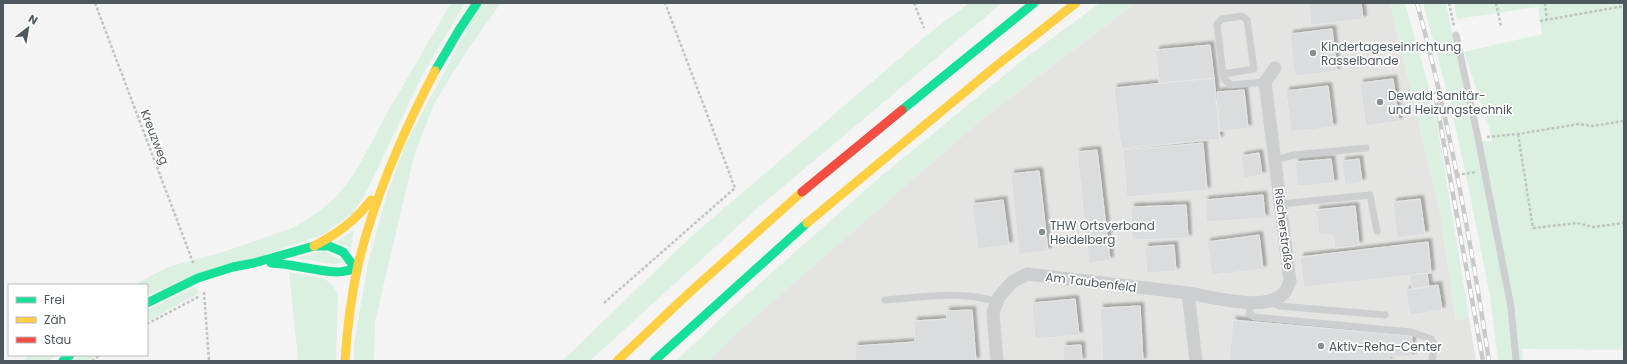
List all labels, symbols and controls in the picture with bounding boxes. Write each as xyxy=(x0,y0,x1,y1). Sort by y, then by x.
north arrow xyxy=(8,8,48,48)
text: N xyxy=(25,10,41,28)
place label: Kindertageseinrichtung Rasselbande xyxy=(1321,38,1461,69)
marker: Kindertageseinrichtung Rasselbande xyxy=(1308,48,1318,58)
place label: Dewald Sanitär- und Heizungstechnik xyxy=(1388,87,1513,118)
marker: Dewald Sanitär- und Heizungstechnik xyxy=(1375,97,1385,107)
street label: Kreuzweg xyxy=(137,107,173,167)
street label: Rischerstraße xyxy=(1271,187,1297,271)
place label: THW Ortsverband Heidelberg xyxy=(1050,217,1155,248)
marker: THW Ortsverband Heidelberg xyxy=(1037,227,1047,237)
street label: Am Taubenfeld xyxy=(1044,268,1138,296)
legend xyxy=(8,284,148,356)
text: Frei xyxy=(44,291,65,308)
text: Zäh xyxy=(44,311,66,328)
text: Stau xyxy=(44,331,71,348)
place label: Aktiv-Reha-Center xyxy=(1329,338,1442,355)
marker: Aktiv-Reha-Center xyxy=(1316,341,1326,351)

